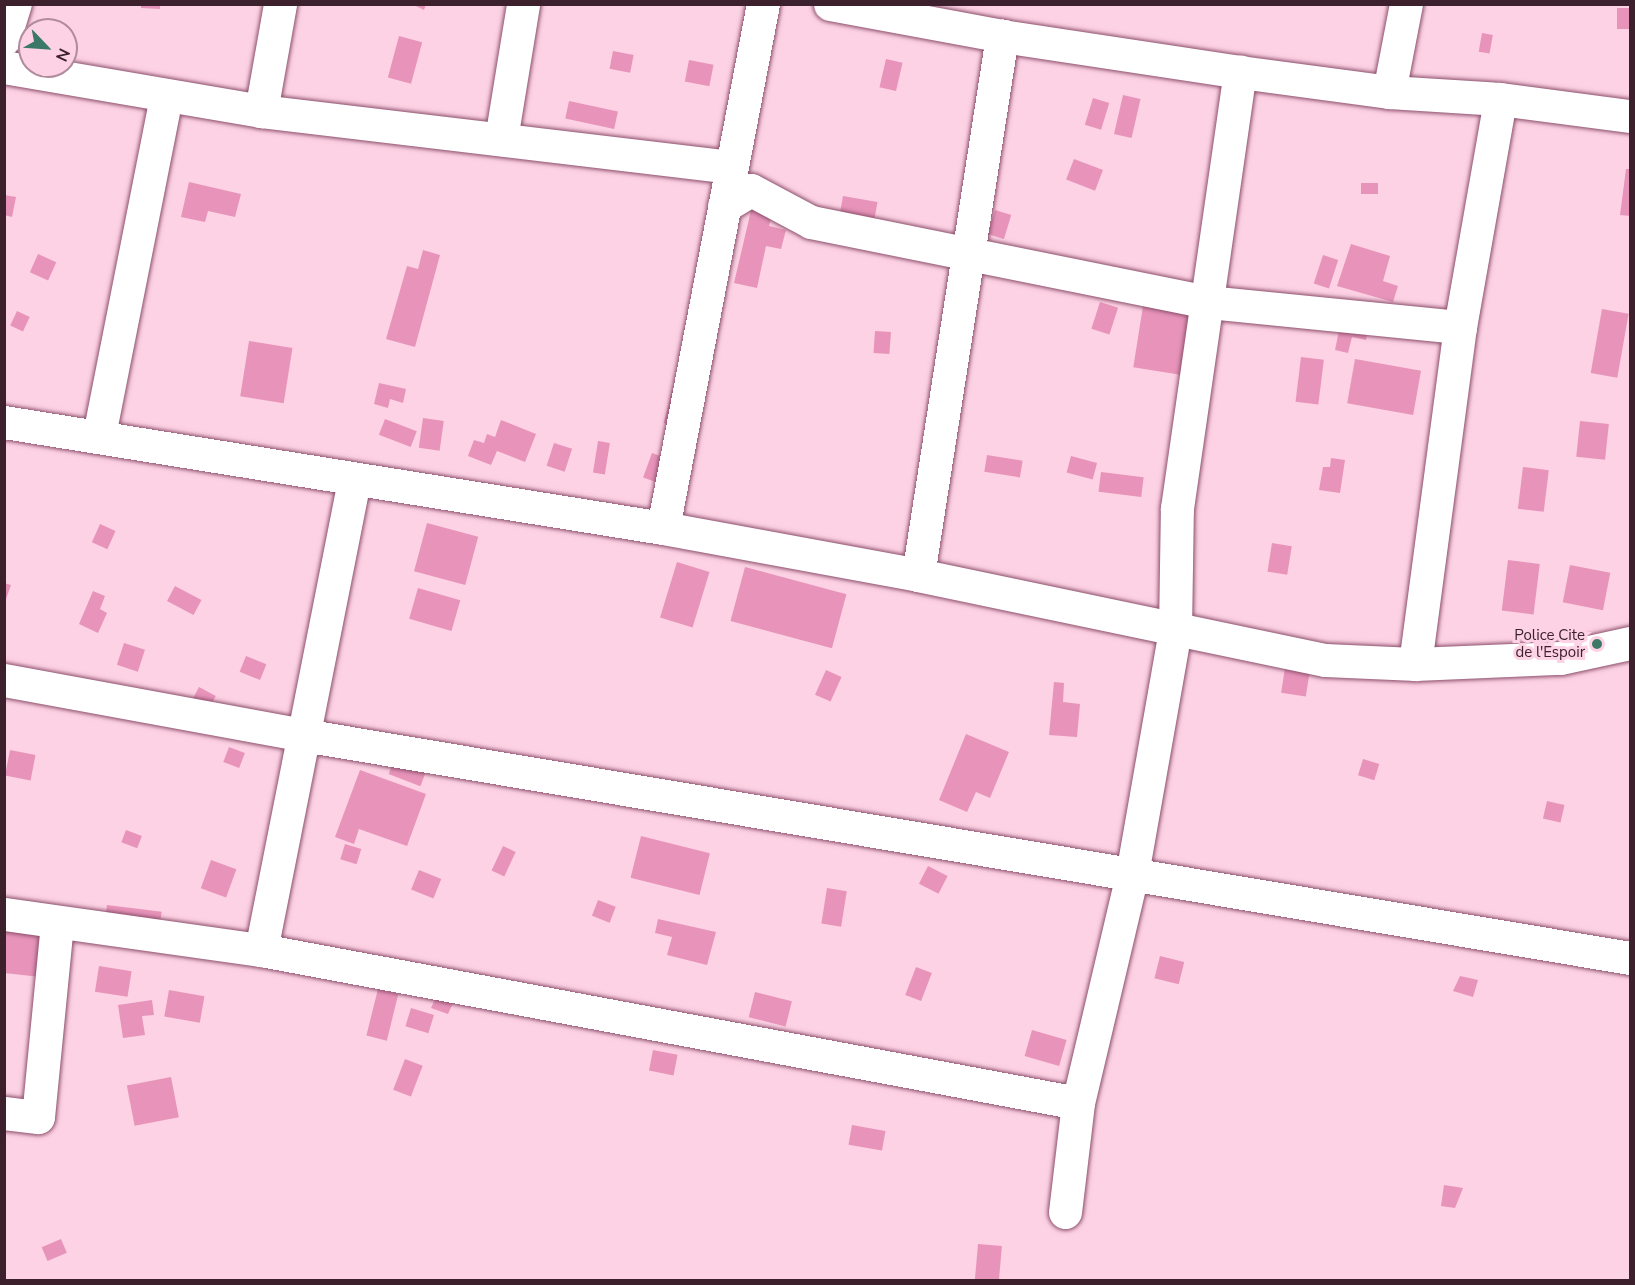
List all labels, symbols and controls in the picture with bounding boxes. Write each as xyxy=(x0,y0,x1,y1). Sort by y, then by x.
north arrow xyxy=(18,18,78,78)
text: N xyxy=(50,45,75,65)
place label: Police Cite de l'Espoir xyxy=(1514,626,1585,661)
marker: Police Cite de l'Espoir xyxy=(1590,637,1604,651)

